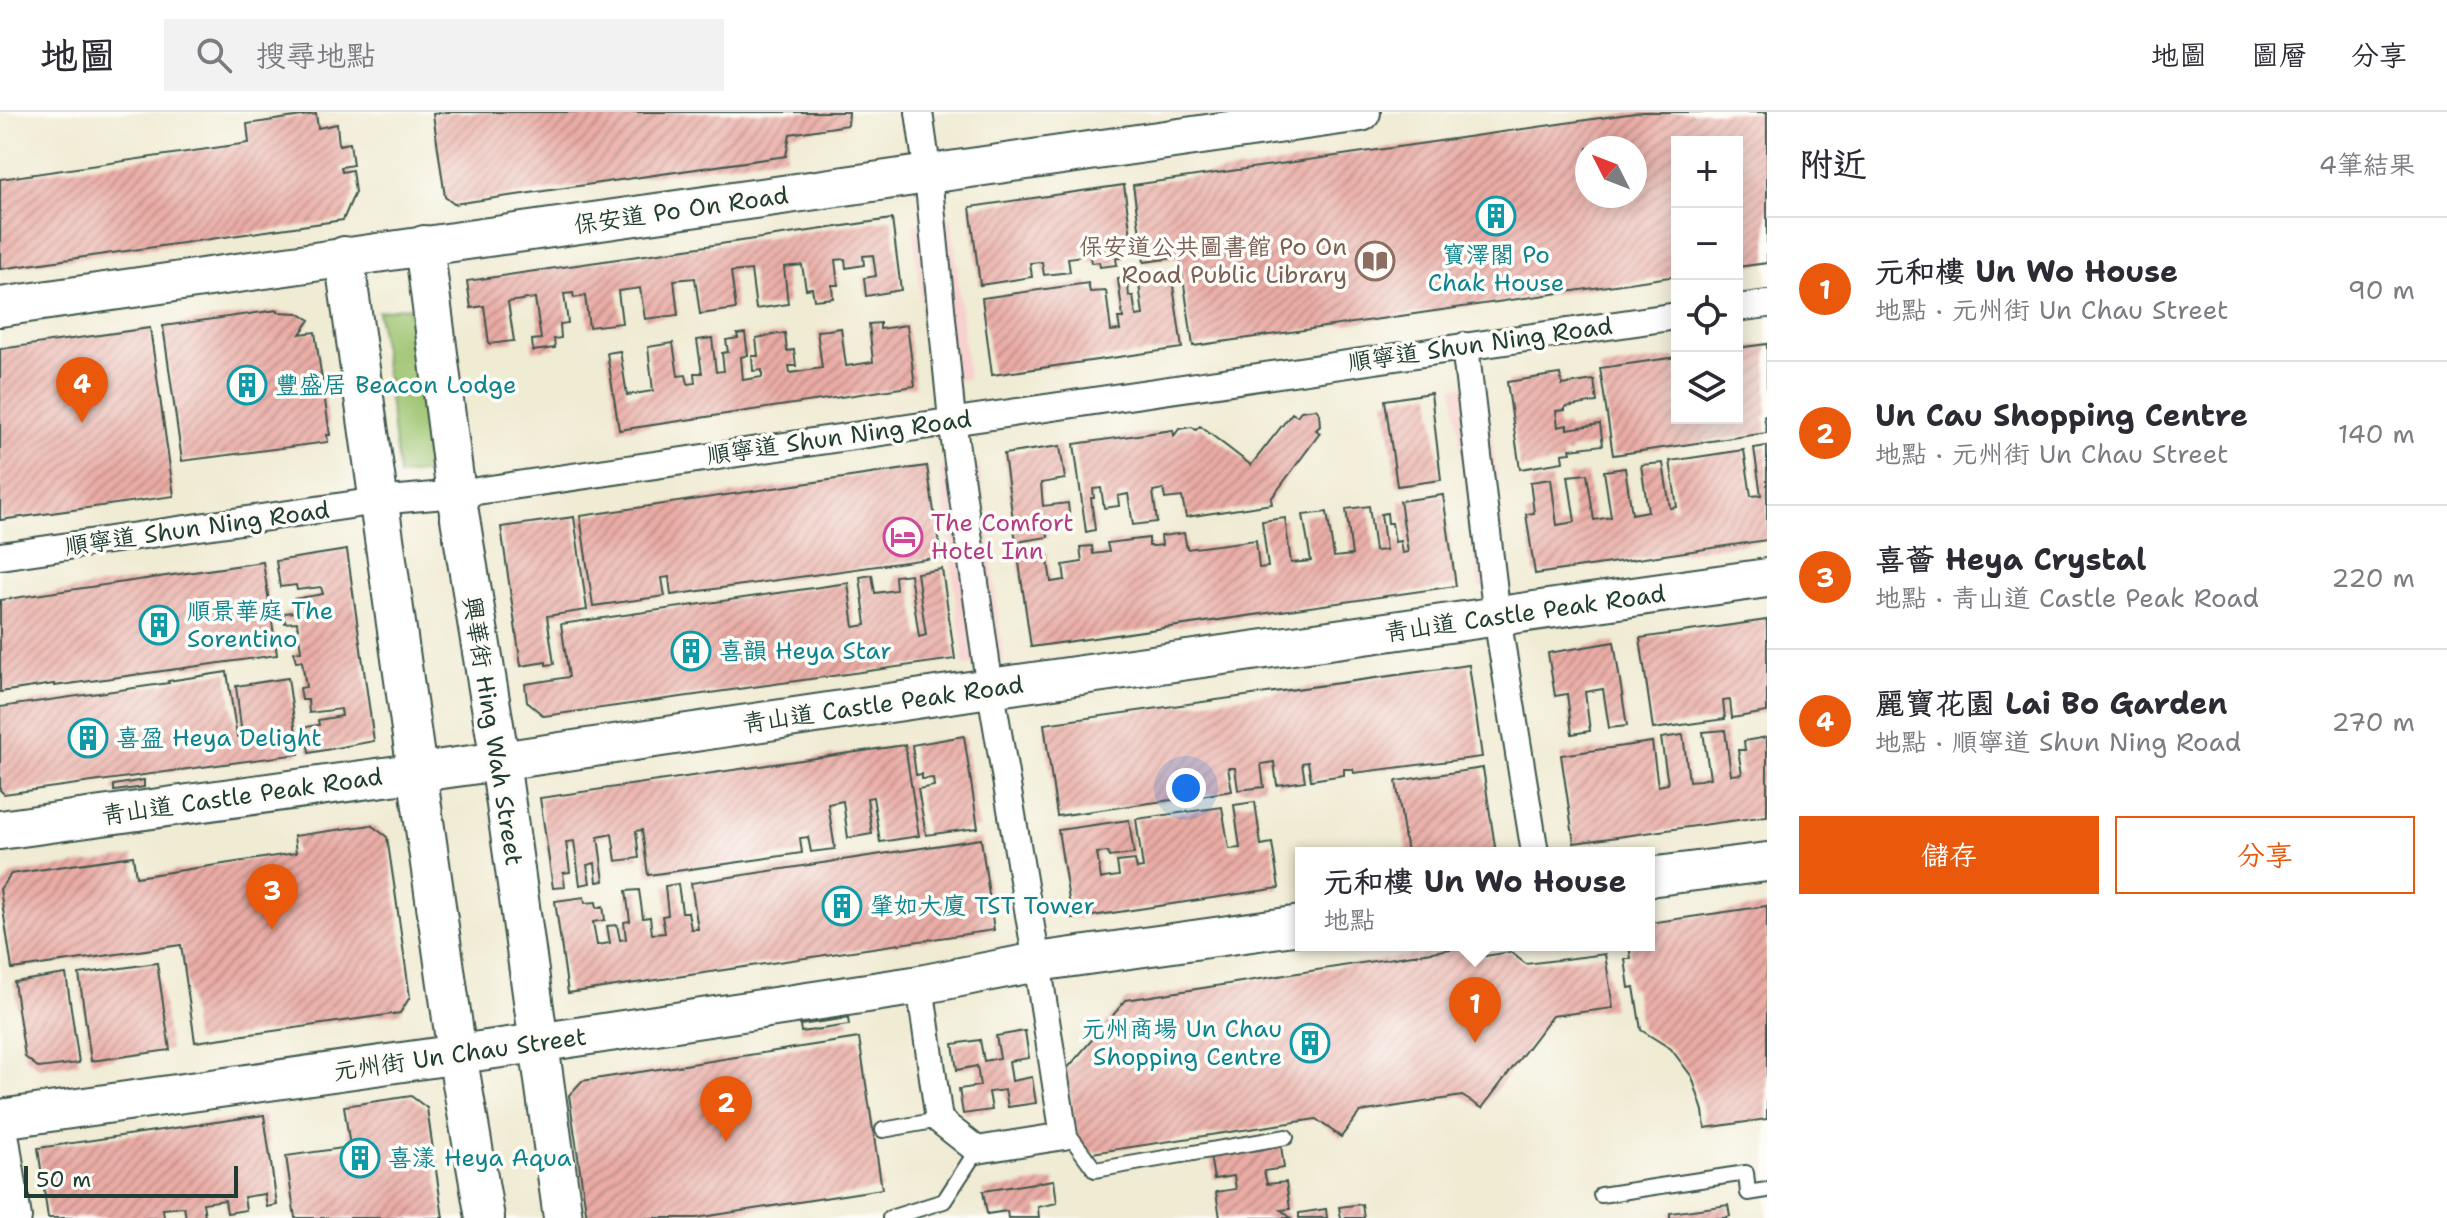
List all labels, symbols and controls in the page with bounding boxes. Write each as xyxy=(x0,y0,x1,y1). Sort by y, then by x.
search box xyxy=(164,19,724,91)
text: 地圖 xyxy=(40,30,116,81)
icon: search xyxy=(192,33,236,77)
text: 搜尋地點 xyxy=(256,35,376,76)
text: 地圖 xyxy=(2151,36,2207,74)
text: 圖層 xyxy=(2251,36,2307,74)
text: 分享 xyxy=(2351,36,2407,74)
north arrow xyxy=(1575,136,1647,208)
map controls xyxy=(1671,136,1743,424)
button: + xyxy=(1671,136,1743,208)
text: 附近 xyxy=(1799,141,1867,187)
text: 4筆結果 xyxy=(2319,147,2415,182)
street label: 保安道 Po On Road xyxy=(572,179,790,241)
building icon: 寶澤閣 Po Chak House xyxy=(1475,195,1517,237)
button: − xyxy=(1671,208,1743,280)
place label: 保安道公共圖書館 Po On Road Public Library xyxy=(1079,231,1347,291)
place label: 寶澤閣 Po Chak House xyxy=(1428,239,1564,299)
library icon: 保安道公共圖書館 Po On Road Public Library xyxy=(1354,240,1396,282)
text: 元和樓 Un Wo House xyxy=(1875,251,2178,292)
text: 1 xyxy=(1819,272,1831,307)
text: 90 m xyxy=(2348,272,2415,307)
button: locate xyxy=(1671,280,1743,352)
text: 地點 · 元州街 Un Chau Street xyxy=(1875,292,2228,327)
street label: 順寧道 Shun Ning Road xyxy=(1346,310,1614,378)
button: layers xyxy=(1671,352,1743,424)
pin: 4 xyxy=(56,357,108,423)
building icon: 豐盛居 Beacon Lodge xyxy=(226,364,268,406)
place label: 豐盛居 Beacon Lodge xyxy=(275,369,517,401)
text: Un Cau Shopping Centre xyxy=(1875,395,2248,436)
street label: 順寧道 Shun Ning Road xyxy=(705,403,973,471)
text: 2 xyxy=(1816,416,1834,451)
text: 140 m xyxy=(2338,416,2415,451)
text: 地點 · 元州街 Un Chau Street xyxy=(1875,436,2228,471)
street label: 順寧道 Shun Ning Road xyxy=(63,494,331,562)
place label: The Comfort Hotel Inn xyxy=(931,507,1074,567)
hotel icon: The Comfort Hotel Inn xyxy=(882,516,924,558)
text: 喜薈 Heya Crystal xyxy=(1875,539,2146,580)
text: 3 xyxy=(1816,560,1834,595)
text: 220 m xyxy=(2331,560,2415,595)
street label: 青山道 Castle Peak Road xyxy=(1382,577,1668,649)
text: 地點 · 青山道 Castle Peak Road xyxy=(1875,580,2259,615)
street label: 興華街 Hing Wah Street xyxy=(456,594,530,868)
place label: 順景華庭 The Sorentino xyxy=(187,595,333,655)
building icon: 順景華庭 The Sorentino xyxy=(138,604,180,646)
building icon: 喜韻 Heya Star xyxy=(670,630,712,672)
place label: 喜韻 Heya Star xyxy=(719,635,892,667)
street label: 青山道 Castle Peak Road xyxy=(740,668,1026,740)
text: 麗寶花園 Lai Bo Garden xyxy=(1875,683,2227,724)
text: 4 xyxy=(1816,704,1834,739)
text: 270 m xyxy=(2332,704,2415,739)
building icon: 喜盈 Heya Delight xyxy=(67,717,109,759)
place label: 喜盈 Heya Delight xyxy=(116,722,322,754)
text: 地點 · 順寧道 Shun Ning Road xyxy=(1875,724,2241,759)
street label: 青山道 Castle Peak Road xyxy=(99,760,385,832)
your location xyxy=(1166,768,1206,808)
button: 儲存 xyxy=(1799,816,2099,894)
button: 分享 xyxy=(2115,816,2415,894)
popup xyxy=(1295,847,1655,951)
text: 元和樓 Un Wo House xyxy=(1323,861,1627,902)
pin: 3 xyxy=(246,864,298,930)
building icon: 肇如大廈 TST Tower xyxy=(821,885,863,927)
place label: 肇如大廈 TST Tower xyxy=(870,890,1095,922)
text: 地點 xyxy=(1323,902,1375,937)
pin: 1 xyxy=(1449,977,1501,1043)
place label: 元州商場 Un Chau Shopping Centre xyxy=(1082,1013,1282,1073)
street label: 元州街 Un Chau Street xyxy=(331,1020,589,1088)
building icon: 元州商場 Un Chau Shopping Centre xyxy=(1289,1022,1331,1064)
pin: 2 xyxy=(700,1076,752,1142)
building icon: 喜漾 Heya Aqua xyxy=(339,1137,381,1179)
place label: 喜漾 Heya Aqua xyxy=(388,1142,572,1174)
scale bar xyxy=(24,1162,238,1198)
text: 50 m xyxy=(36,1165,91,1194)

